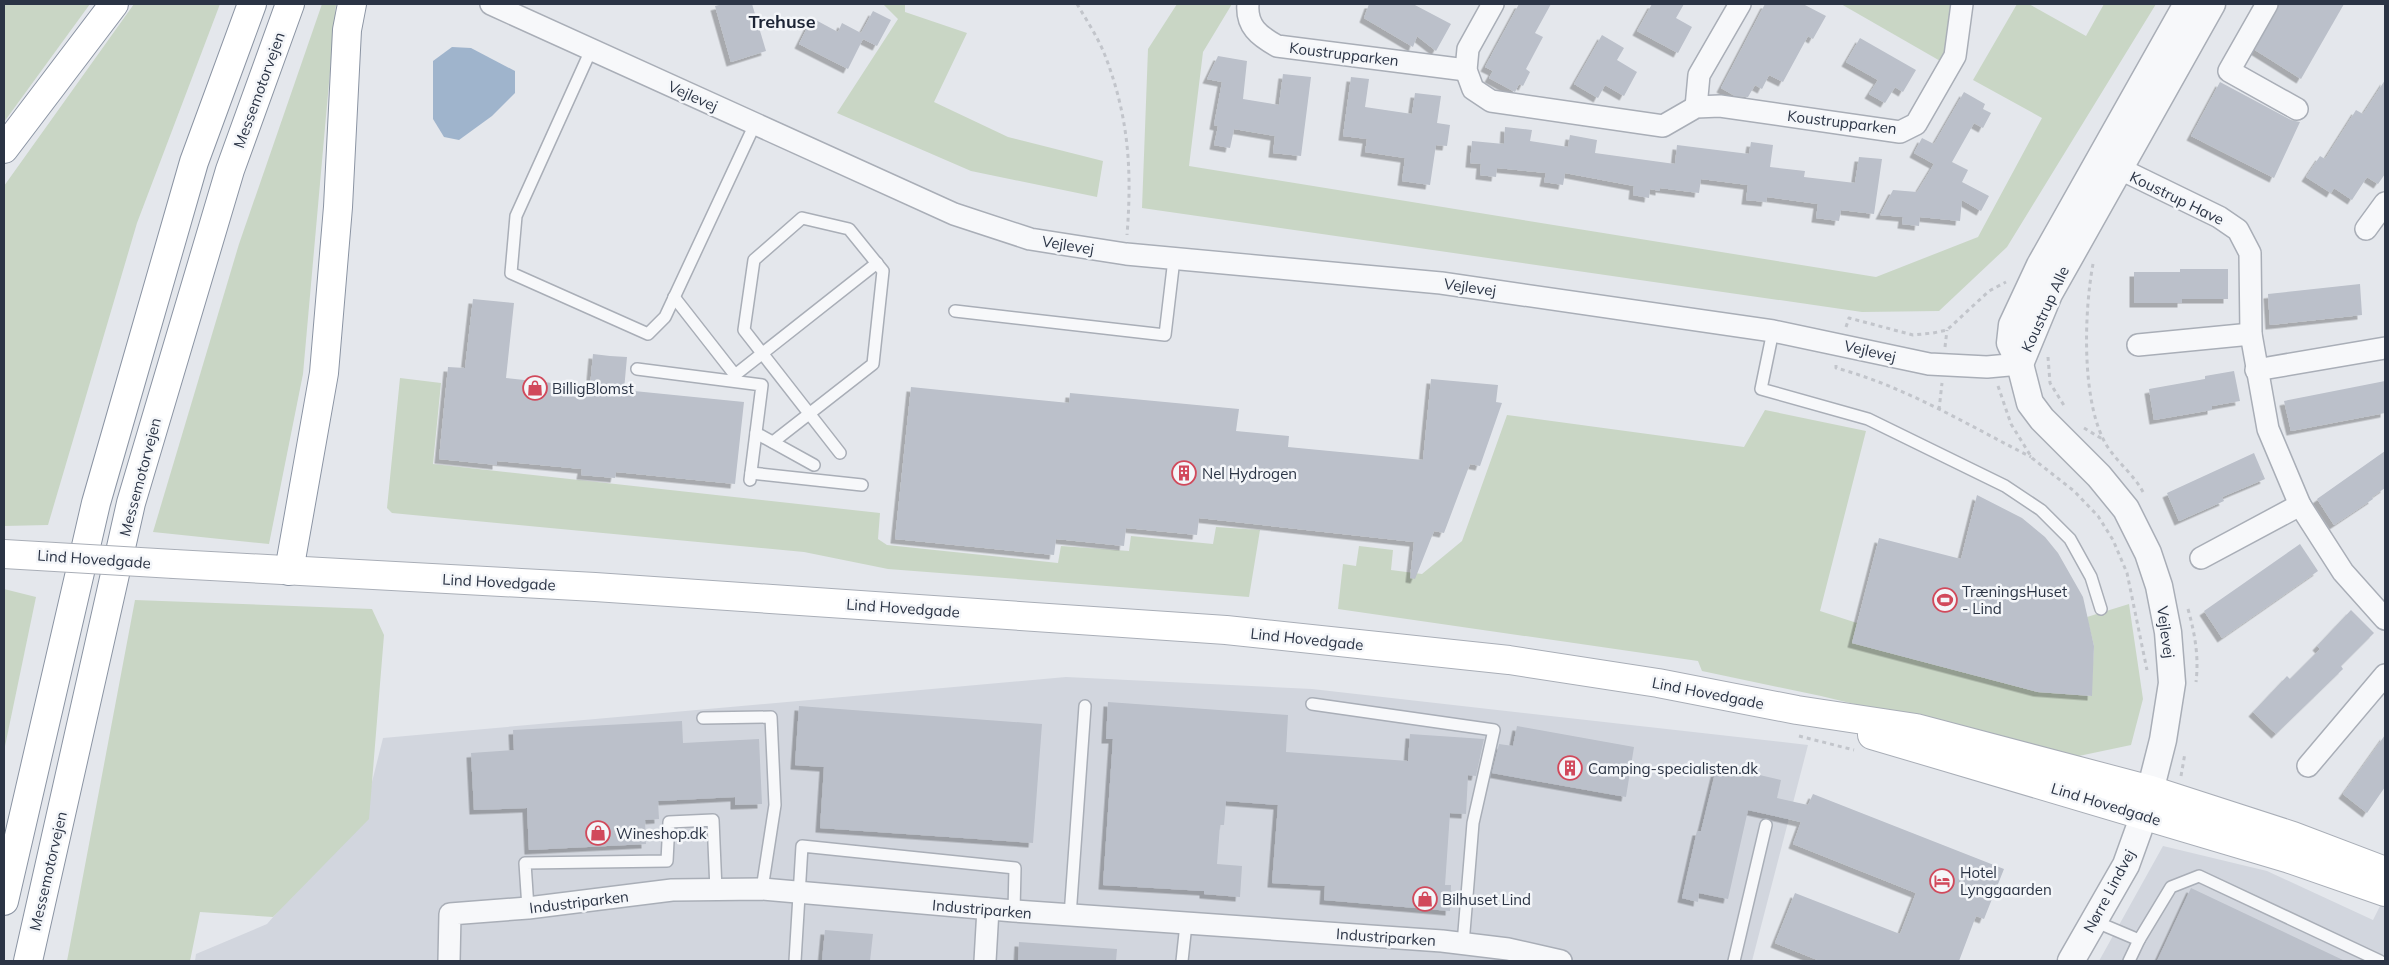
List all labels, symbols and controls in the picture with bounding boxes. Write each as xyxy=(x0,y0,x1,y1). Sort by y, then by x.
district label: Trehuse xyxy=(749,10,816,33)
street label: Messemotorvejen xyxy=(229,29,289,151)
street label: Koustrupparken xyxy=(1288,38,1400,70)
street label: Vejlevej xyxy=(665,77,721,115)
street label: Koustrupparken xyxy=(1786,106,1898,138)
street label: Koustrup Have xyxy=(2127,167,2227,229)
street label: Vejlevej xyxy=(1041,232,1095,258)
street label: Koustrup Alle xyxy=(2017,263,2073,355)
street label: Vejlevej xyxy=(1443,274,1497,300)
street label: Vejlevej xyxy=(1842,336,1898,366)
shop icon: BilligBlomst xyxy=(522,375,548,401)
place label: BilligBlomst xyxy=(552,379,634,398)
street label: Messemotorvejen xyxy=(115,416,165,538)
building icon: Nel Hydrogen xyxy=(1171,460,1197,486)
place label: Nel Hydrogen xyxy=(1202,464,1297,483)
street label: Lind Hovedgade xyxy=(37,546,151,572)
street label: Lind Hovedgade xyxy=(442,570,556,594)
place label: TræningsHuset - Lind xyxy=(1962,582,2067,618)
sports icon: TræningsHuset - Lind xyxy=(1932,587,1958,613)
street label: Lind Hovedgade xyxy=(846,595,960,621)
street label: Vejlevej xyxy=(2153,605,2179,659)
street label: Lind Hovedgade xyxy=(1250,624,1364,654)
street label: Lind Hovedgade xyxy=(1650,673,1766,713)
building icon: Camping-specialisten.dk xyxy=(1557,755,1583,781)
place label: Camping-specialisten.dk xyxy=(1588,759,1758,778)
street label: Lind Hovedgade xyxy=(2049,778,2163,830)
street label: Messemotorvejen xyxy=(25,809,71,933)
shop icon: Wineshop.dk xyxy=(585,820,611,846)
place label: Wineshop.dk xyxy=(616,824,707,843)
street label: Nørre Lindvej xyxy=(2079,846,2139,936)
place label: Hotel Lynggaarden xyxy=(1960,863,2052,899)
hotel icon: Hotel Lynggaarden xyxy=(1929,868,1955,894)
street label: Industriparken xyxy=(528,886,630,918)
shop icon: Bilhuset Lind xyxy=(1412,886,1438,912)
place label: Bilhuset Lind xyxy=(1442,890,1531,909)
street label: Industriparken xyxy=(931,895,1033,923)
street label: Industriparken xyxy=(1336,924,1436,950)

